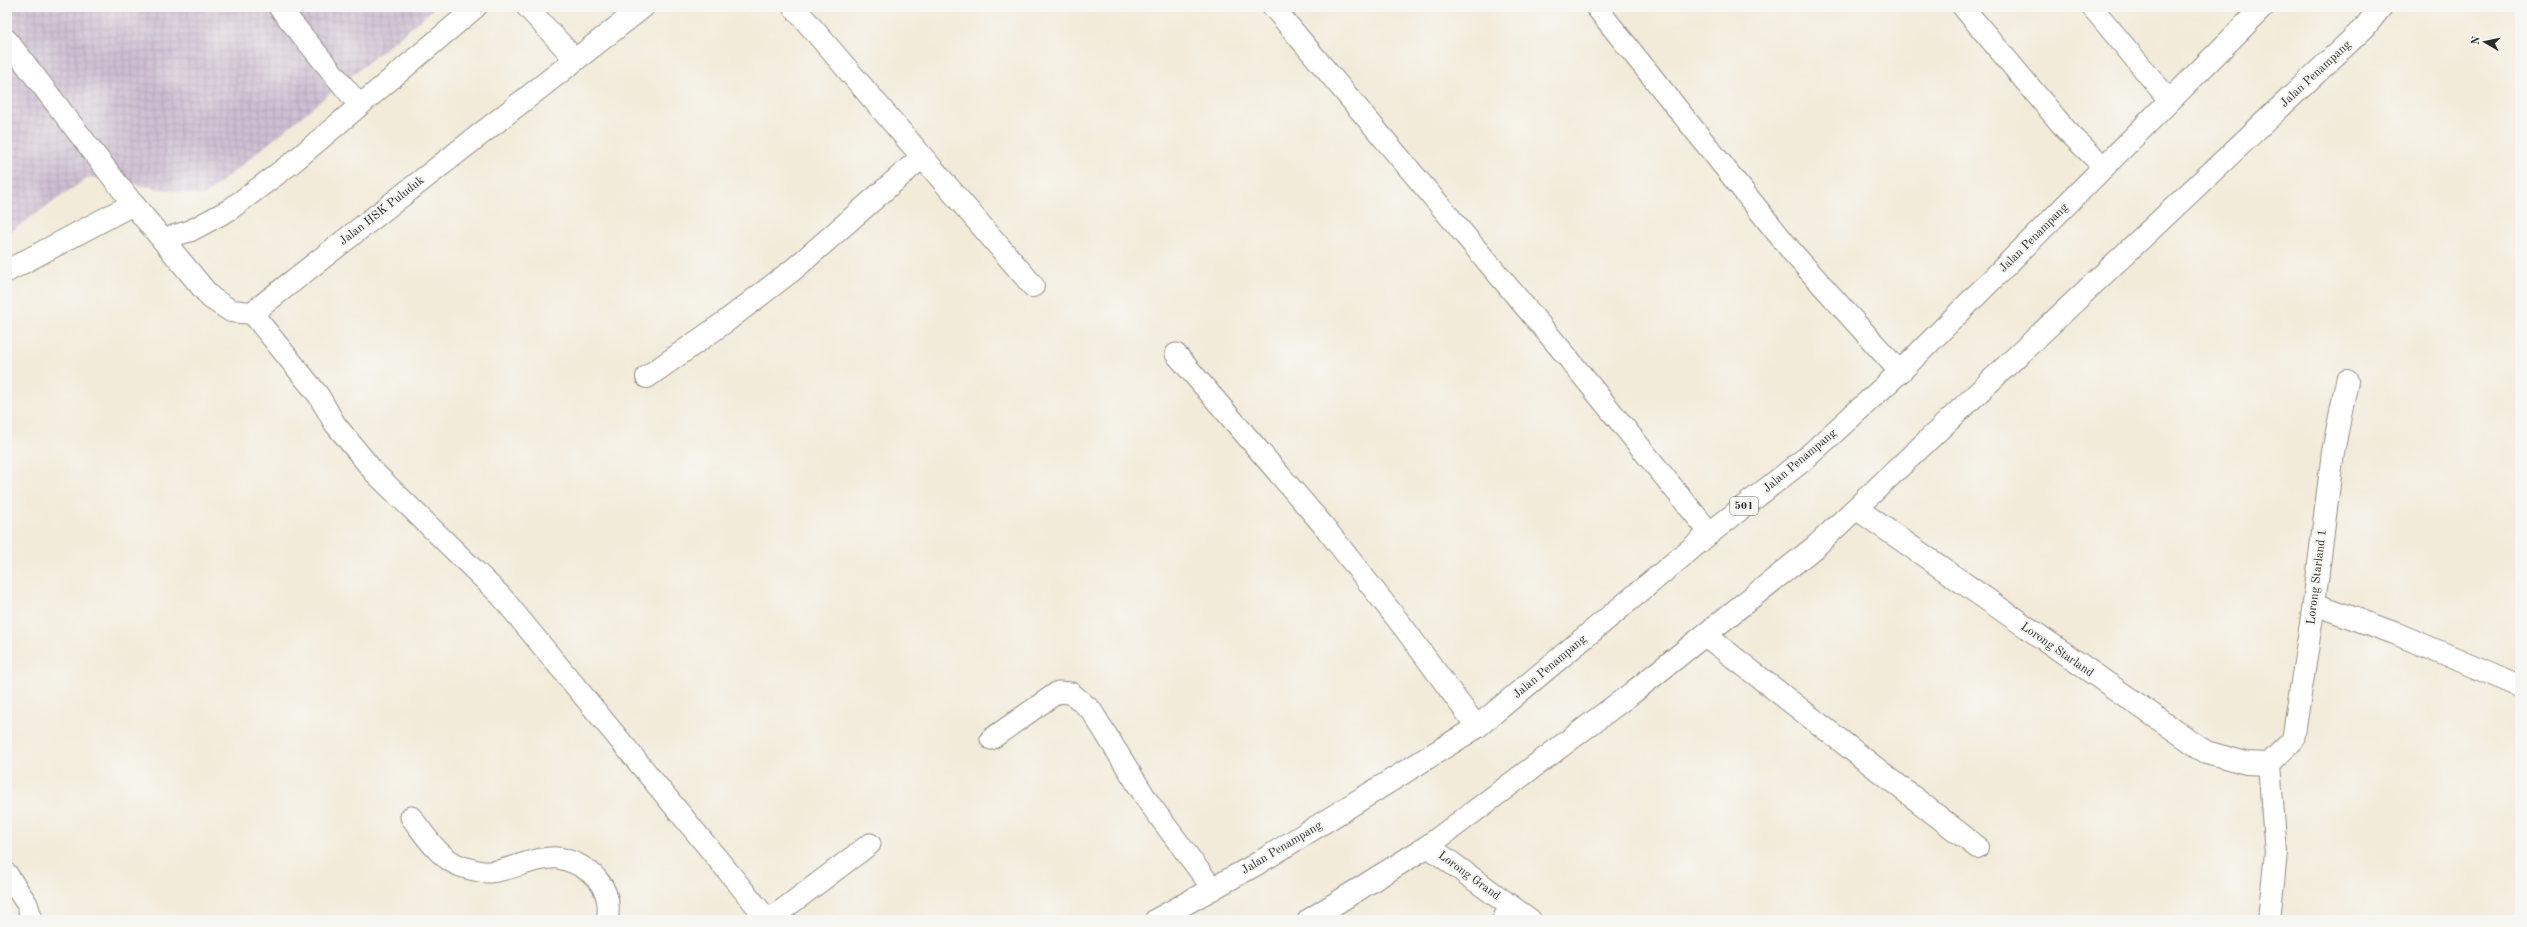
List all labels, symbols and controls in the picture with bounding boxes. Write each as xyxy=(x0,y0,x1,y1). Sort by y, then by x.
north arrow xyxy=(2465,22,2505,62)
text: N xyxy=(2471,35,2483,46)
street label: Jalan Penampang xyxy=(2278,38,2354,110)
street label: Jalan HSK Puluduk xyxy=(337,174,427,248)
street label: Jalan Penampang xyxy=(1997,201,2071,275)
street label: Jalan Penampang xyxy=(1761,427,1839,495)
road number: 501 xyxy=(1730,497,1758,515)
street label: Lorong Starland 1 xyxy=(2305,529,2329,625)
street label: Lorong Starland xyxy=(2019,621,2095,679)
street label: Jalan Penampang xyxy=(1511,633,1589,701)
street label: Jalan Penampang xyxy=(1240,819,1325,877)
street label: Lorong Grand xyxy=(1436,850,1502,902)

